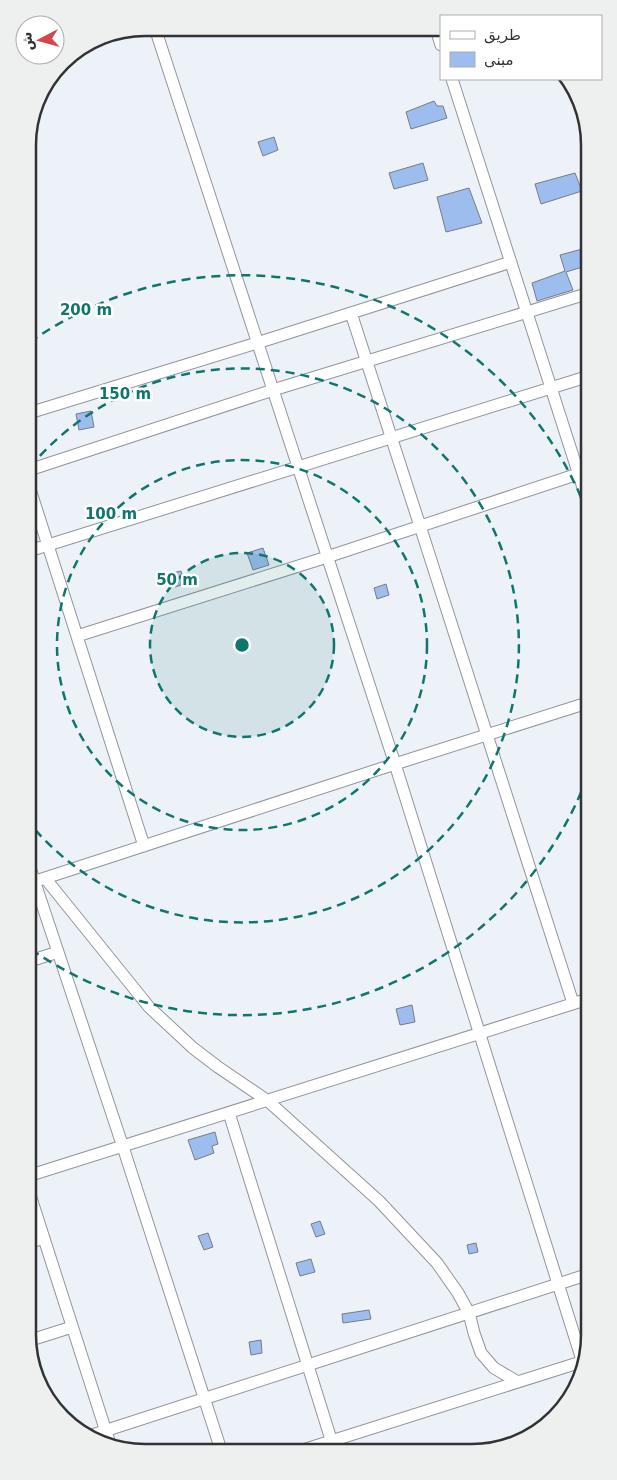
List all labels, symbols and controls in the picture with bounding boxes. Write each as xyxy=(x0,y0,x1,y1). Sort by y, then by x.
north arrow xyxy=(15,15,65,65)
legend xyxy=(440,15,602,80)
text: طريق xyxy=(484,26,521,44)
text: ش xyxy=(18,31,36,52)
text: مبنى xyxy=(484,51,514,69)
text: 200 m xyxy=(60,301,112,319)
text: 150 m xyxy=(99,385,151,403)
text: 100 m xyxy=(85,505,137,523)
text: 50 m xyxy=(156,571,198,589)
centre of rings xyxy=(233,636,251,654)

